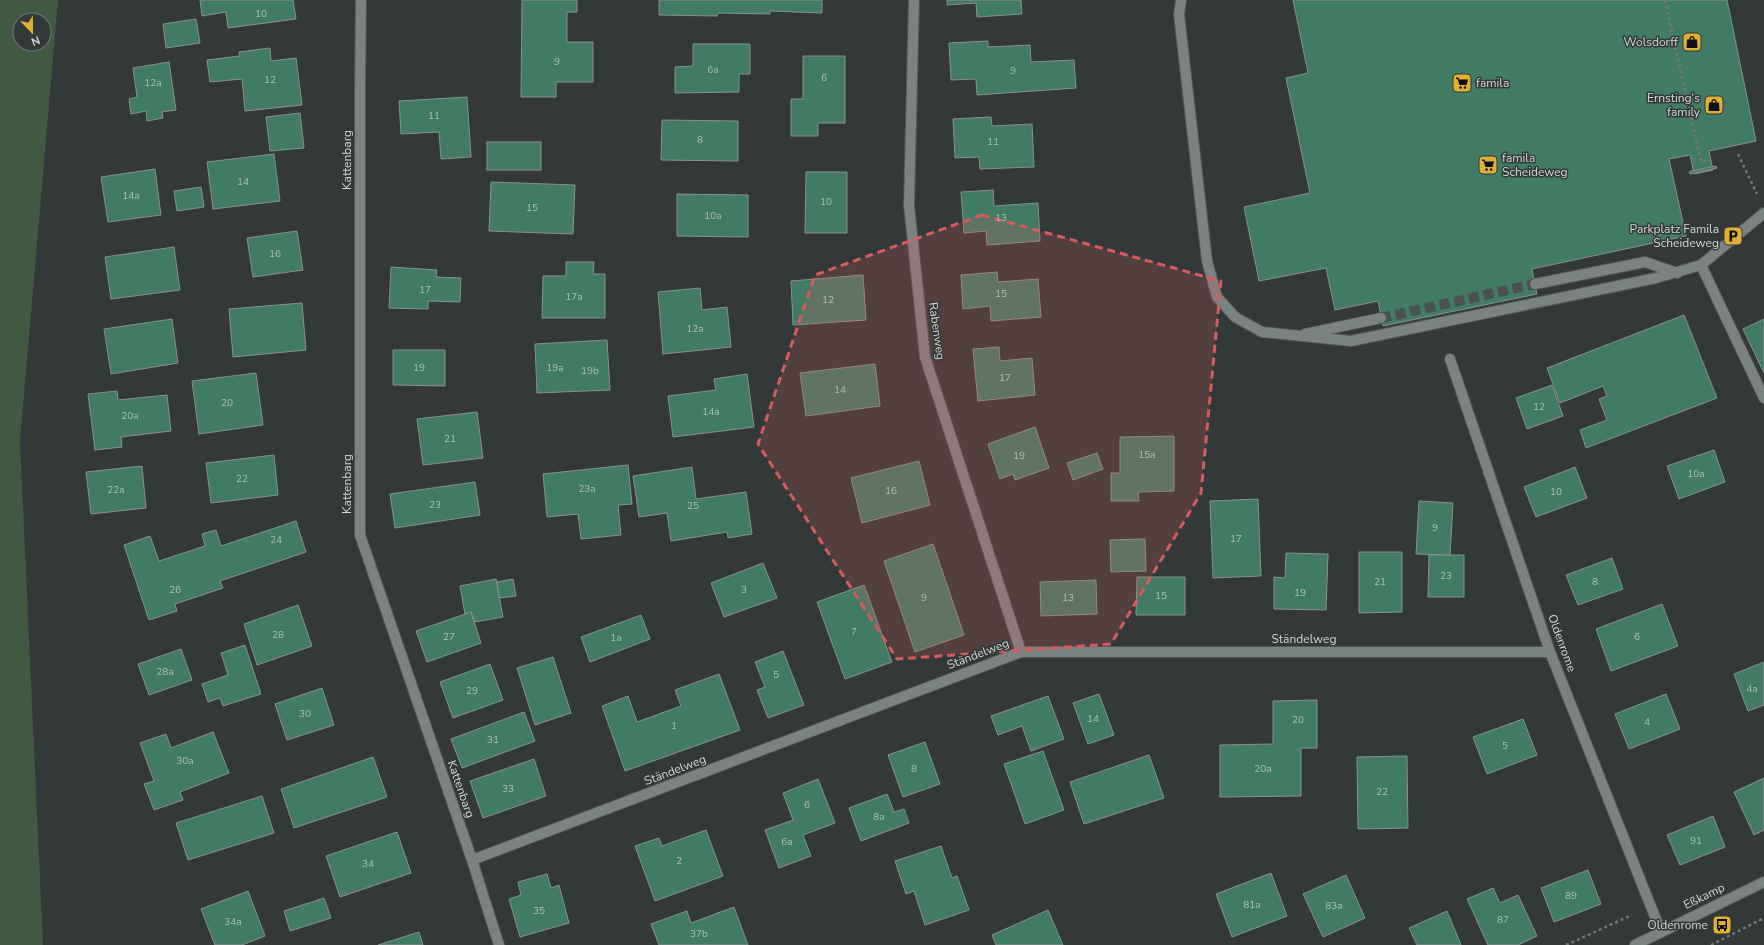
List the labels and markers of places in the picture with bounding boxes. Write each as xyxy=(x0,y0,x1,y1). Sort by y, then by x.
shop icon: Wolsdorff xyxy=(1681,31,1703,53)
place label: Wolsdorff xyxy=(1623,34,1679,50)
supermarket icon: famila xyxy=(1451,72,1473,94)
place label: famila xyxy=(1476,75,1509,91)
place label: Ernsting's family xyxy=(1647,90,1701,120)
shop icon: Ernsting's family xyxy=(1703,94,1725,116)
place label: famila Scheideweg xyxy=(1502,150,1568,180)
supermarket icon: famila Scheideweg xyxy=(1477,154,1499,176)
place label: Parkplatz Famila Scheideweg xyxy=(1630,221,1719,251)
parking icon: Parkplatz Famila Scheideweg xyxy=(1722,225,1744,247)
bus stop icon: Oldenrome xyxy=(1711,914,1733,936)
place label: Oldenrome xyxy=(1648,917,1708,933)

